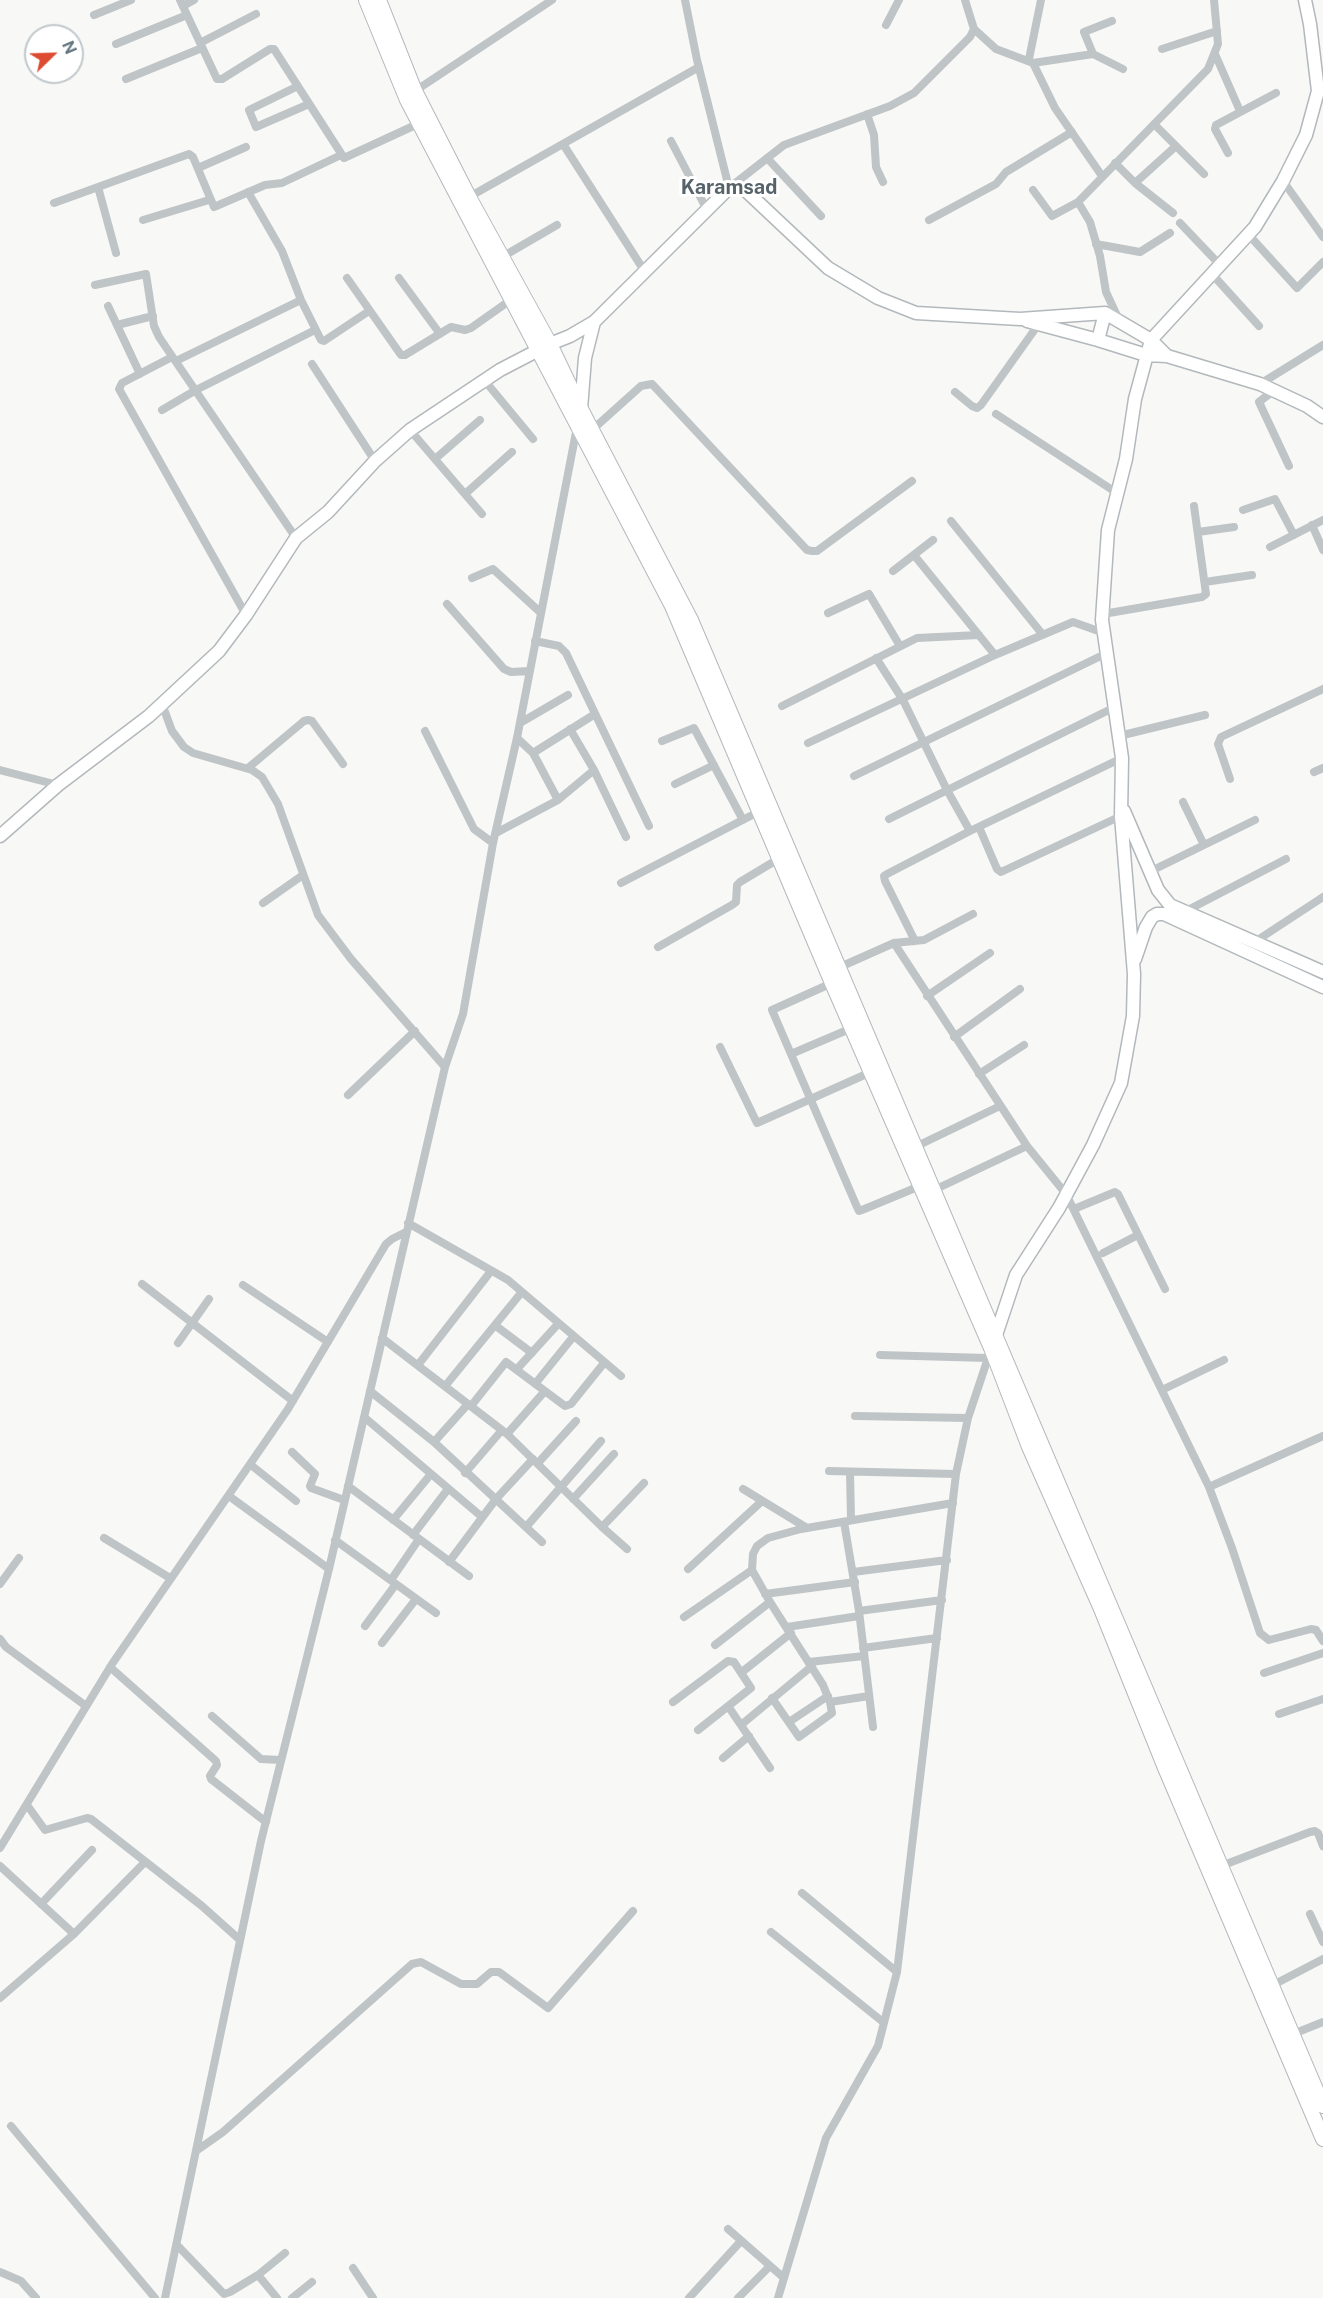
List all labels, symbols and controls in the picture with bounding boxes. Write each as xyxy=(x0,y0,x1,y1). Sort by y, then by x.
north arrow xyxy=(24,24,84,84)
text: N xyxy=(58,38,80,57)
district label: Karamsad xyxy=(681,176,777,200)

